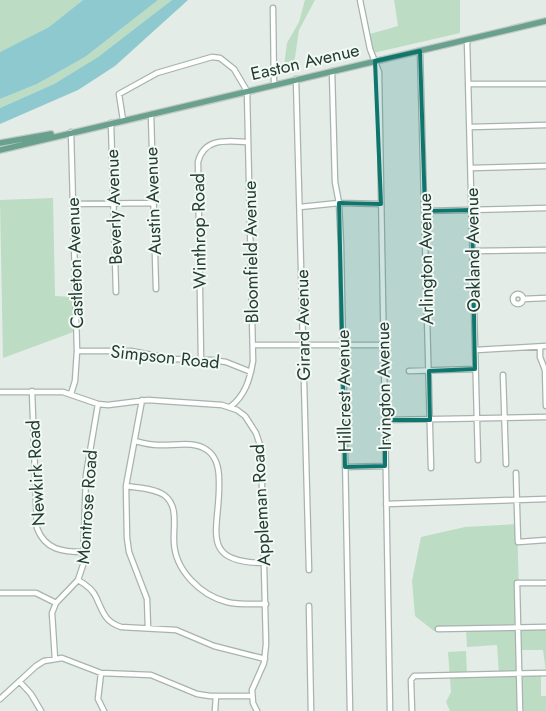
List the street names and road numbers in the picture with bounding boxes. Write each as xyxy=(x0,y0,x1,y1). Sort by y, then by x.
street label: Easton Avenue xyxy=(248,37,362,87)
street label: Austin Avenue xyxy=(138,147,168,255)
street label: Beverly Avenue xyxy=(99,149,129,265)
street label: Winthrop Road xyxy=(185,173,213,289)
street label: Bloomfield Avenue xyxy=(237,180,265,324)
street label: Oakland Avenue xyxy=(459,187,487,313)
street label: Arlington Avenue xyxy=(412,193,440,325)
street label: Castleton Avenue xyxy=(60,197,90,329)
street label: Girard Avenue xyxy=(289,269,317,381)
street label: Irvington Avenue xyxy=(370,322,398,450)
street label: Hillcrest Avenue xyxy=(330,329,358,453)
street label: Simpson Road xyxy=(109,338,221,376)
street label: Newkirk Road xyxy=(20,419,52,527)
street label: Appleman Road xyxy=(245,443,277,567)
street label: Montrose Road xyxy=(70,449,104,565)

